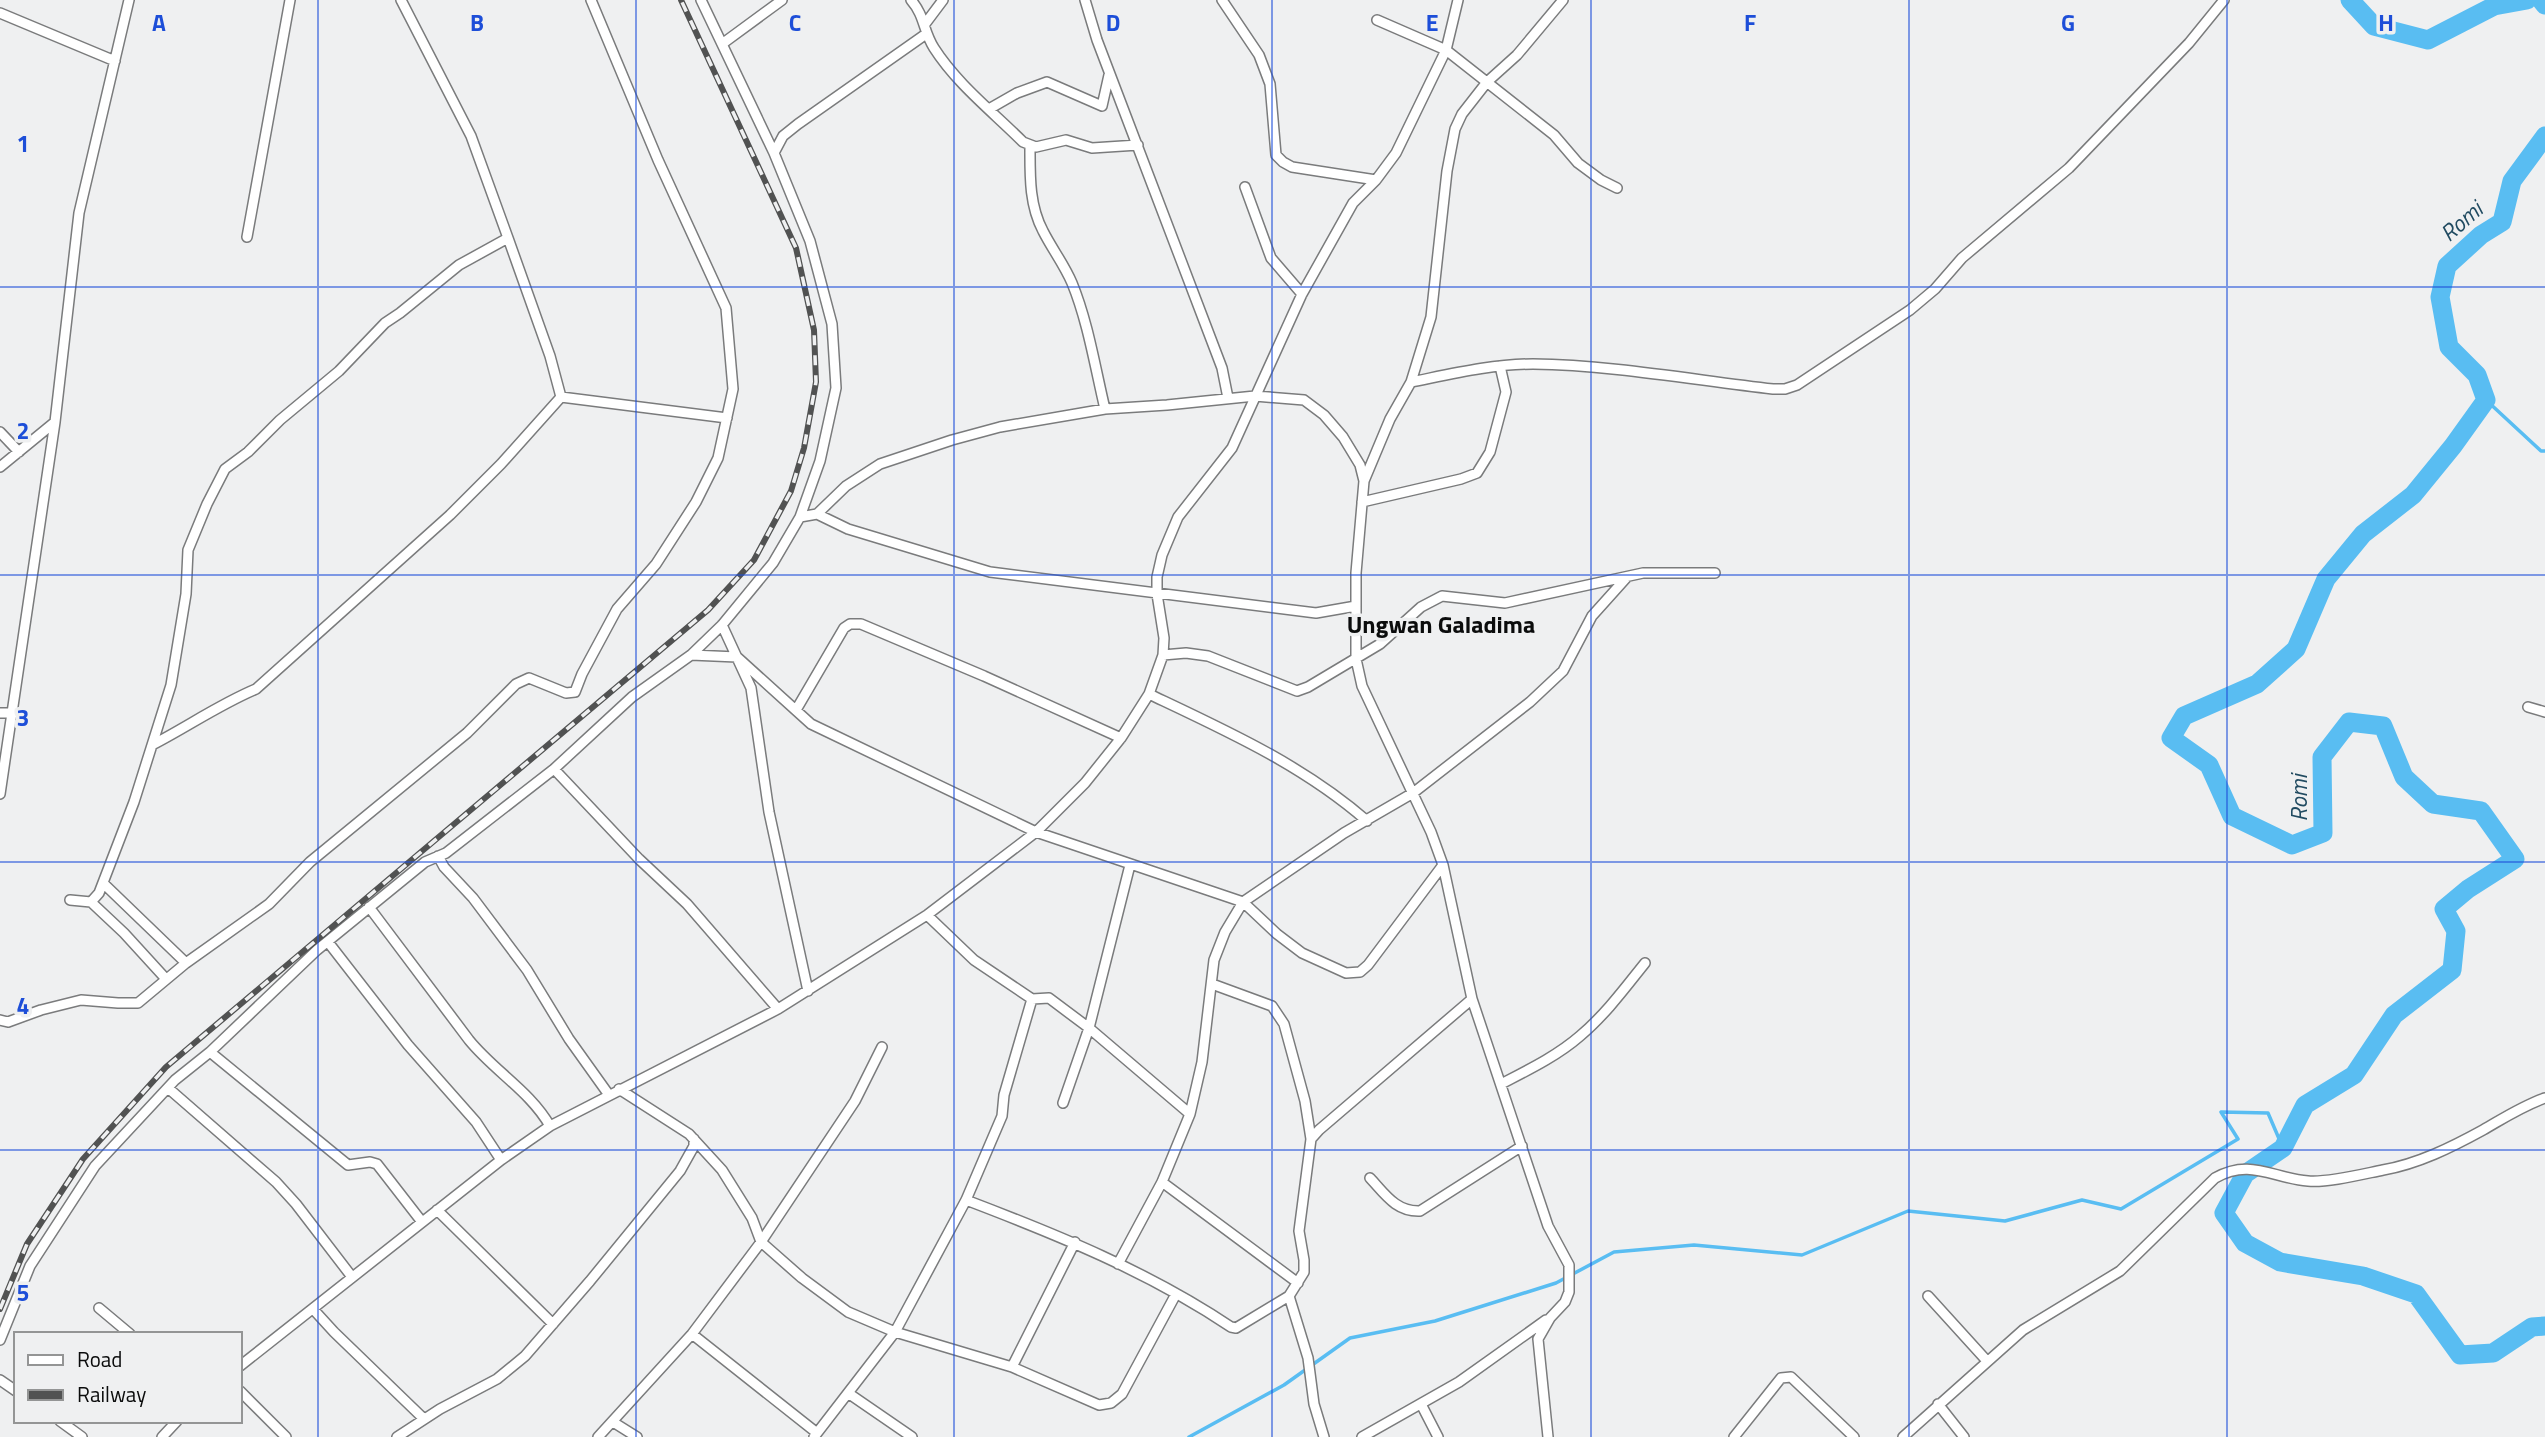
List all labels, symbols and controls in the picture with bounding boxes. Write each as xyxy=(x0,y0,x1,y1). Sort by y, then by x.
text: A xyxy=(152,5,166,40)
text: B xyxy=(470,5,484,40)
text: C xyxy=(789,5,801,40)
text: D xyxy=(1106,5,1120,40)
text: E xyxy=(1426,5,1438,40)
text: F xyxy=(1744,5,1756,40)
text: G xyxy=(2061,5,2075,40)
text: H xyxy=(2378,5,2394,40)
text: 1 xyxy=(17,126,29,161)
water label: Romi xyxy=(2432,191,2492,250)
text: 2 xyxy=(17,413,29,448)
district label: Ungwan Galadima xyxy=(1347,606,1535,642)
text: 3 xyxy=(17,700,29,735)
water label: Romi xyxy=(2281,772,2316,821)
text: 4 xyxy=(17,988,29,1023)
text: 5 xyxy=(17,1275,29,1310)
legend xyxy=(14,1332,242,1423)
text: Road xyxy=(77,1343,122,1375)
text: Railway xyxy=(77,1378,146,1410)

